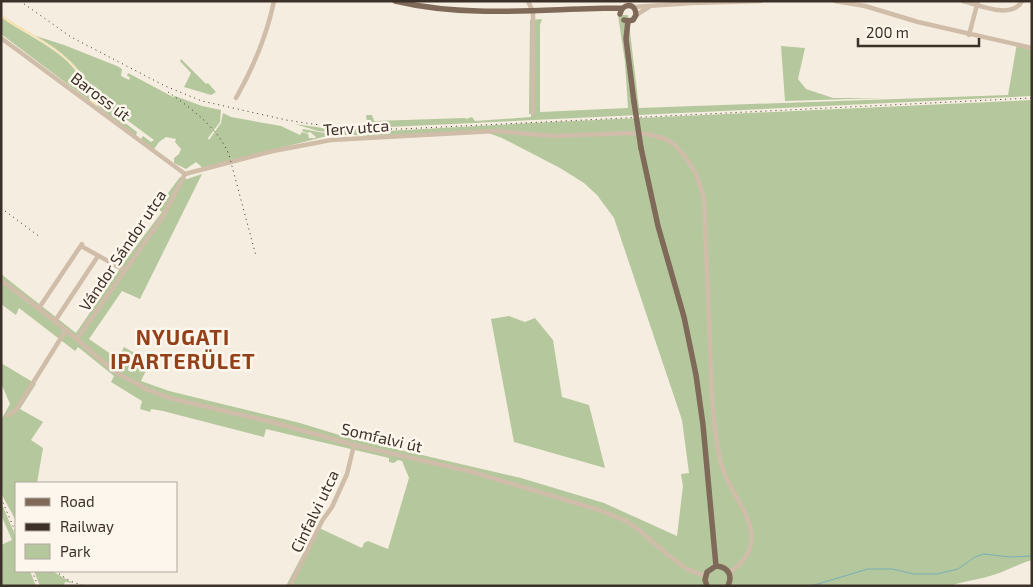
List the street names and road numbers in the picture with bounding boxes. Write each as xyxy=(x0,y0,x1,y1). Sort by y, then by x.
street label: Baross út xyxy=(68,68,134,124)
street label: Terv utca xyxy=(322,115,390,139)
street label: Vándor Sándor utca xyxy=(74,186,170,314)
street label: Somfalvi út xyxy=(340,418,424,456)
street label: Cinfalvi utca xyxy=(286,467,342,555)

